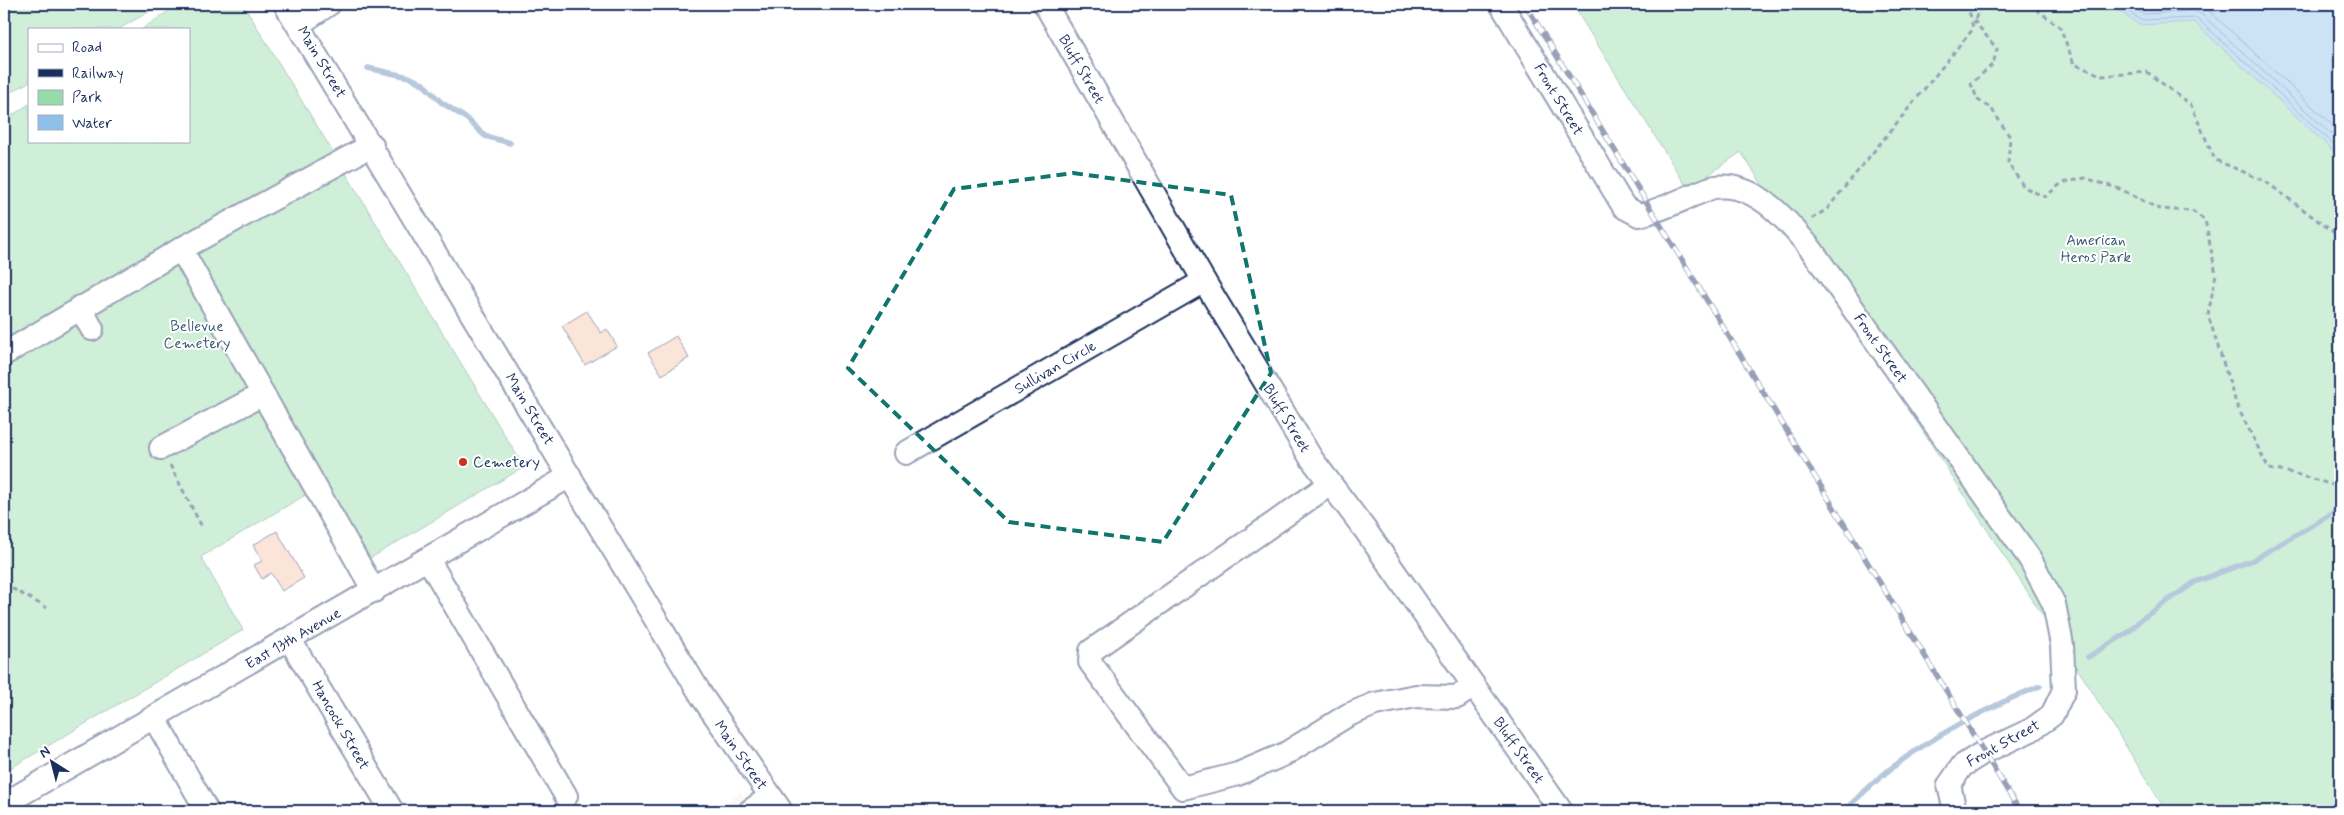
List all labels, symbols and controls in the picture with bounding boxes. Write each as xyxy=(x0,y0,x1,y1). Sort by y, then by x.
street label: Main Street xyxy=(292,23,350,102)
legend xyxy=(28,28,190,142)
street label: Bluff Street xyxy=(1053,31,1109,108)
text: Road xyxy=(72,38,102,58)
street label: Front Street xyxy=(1529,60,1588,139)
text: Railway xyxy=(72,64,124,84)
text: Park xyxy=(72,88,102,108)
text: Water xyxy=(72,114,112,134)
park label: American Heros Park xyxy=(2061,231,2132,268)
street label: Front Street xyxy=(1849,310,1912,387)
park label: Bellevue Cemetery xyxy=(164,317,231,354)
street label: Sullivan Circle xyxy=(1011,336,1100,399)
street label: Main Street xyxy=(500,370,558,449)
street label: Bluff Street xyxy=(1258,381,1315,457)
place label: Cemetery xyxy=(473,453,540,473)
marker: Cemetery xyxy=(457,456,469,468)
street label: East 13th Avenue xyxy=(242,603,345,674)
street label: Hancock Street xyxy=(306,677,374,774)
street label: Bluff Street xyxy=(1488,713,1549,788)
street label: Front Street xyxy=(1963,716,2044,772)
street label: Main Street xyxy=(709,717,771,794)
north arrow xyxy=(28,738,78,788)
text: N xyxy=(36,742,54,762)

